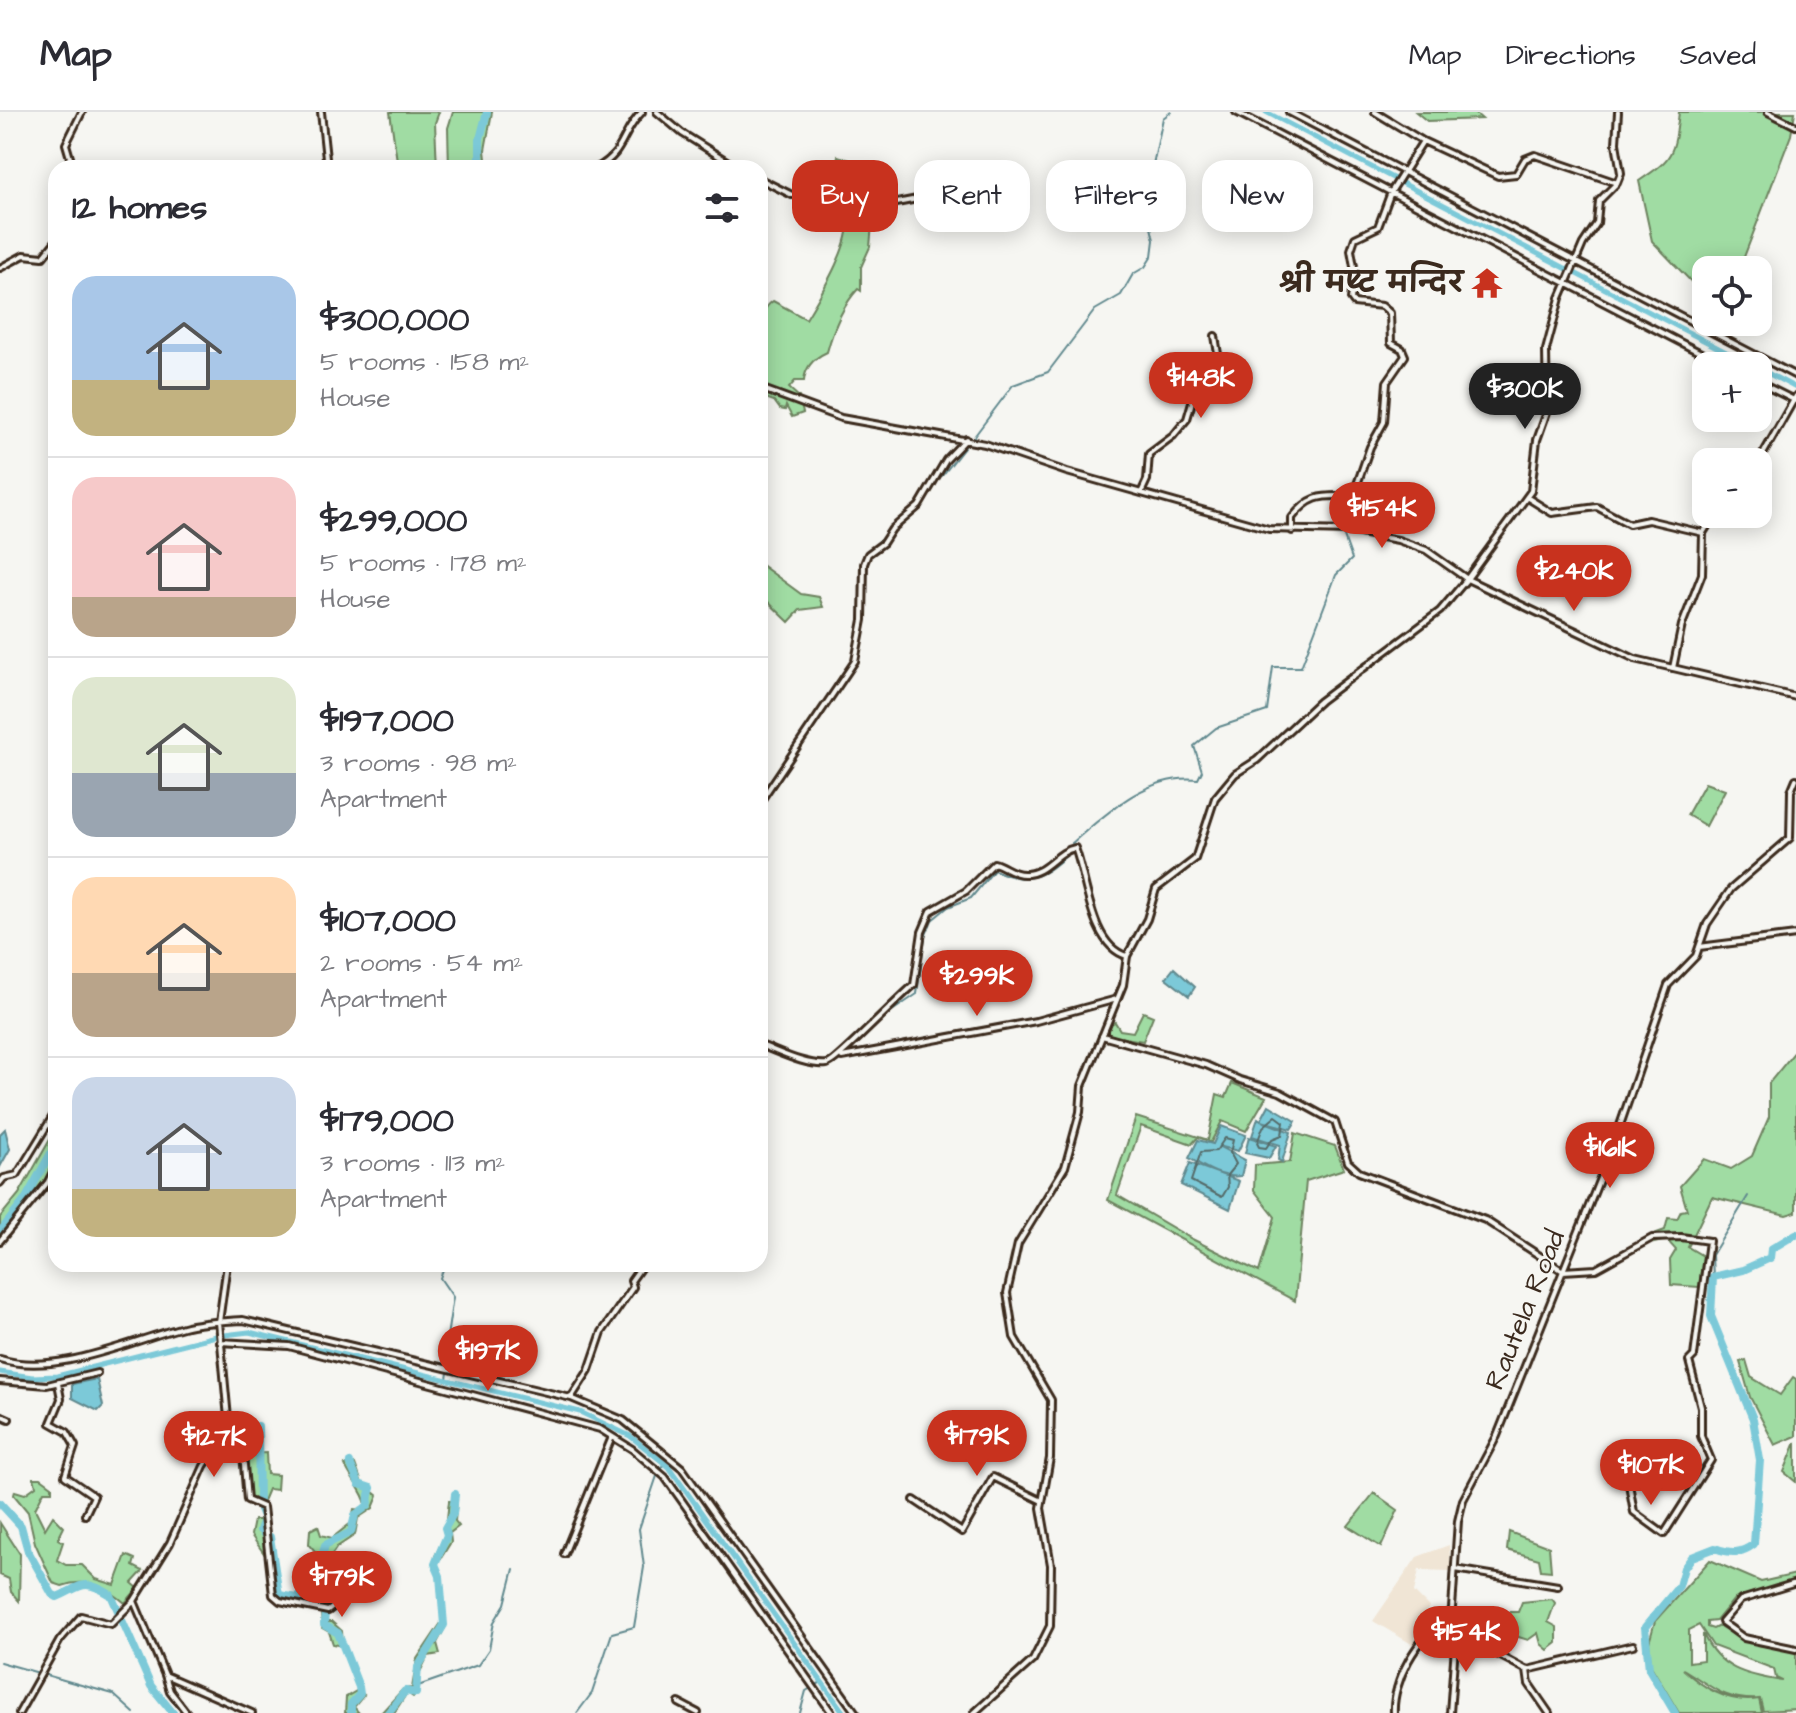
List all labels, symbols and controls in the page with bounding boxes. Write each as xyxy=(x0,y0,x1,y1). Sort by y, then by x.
text: Map xyxy=(40,29,112,81)
text: Map xyxy=(1409,36,1462,75)
text: Directions xyxy=(1506,36,1636,75)
text: Saved xyxy=(1680,36,1756,75)
chip: Buy xyxy=(792,160,898,232)
chip: Rent xyxy=(914,160,1030,232)
chip: Filters xyxy=(1046,160,1186,232)
chip: New xyxy=(1202,160,1313,232)
text: 12 homes xyxy=(72,184,207,232)
icon: filters xyxy=(700,186,744,230)
map controls xyxy=(1692,256,1772,528)
button: locate xyxy=(1692,256,1772,336)
place label: श्री मष्ट मन्दिर xyxy=(1279,260,1466,303)
temple icon: श्री मष्ट मन्दिर xyxy=(1470,266,1504,300)
text: $300,000 xyxy=(320,296,470,344)
icon: home xyxy=(136,308,232,404)
text: 5 rooms · 158 m² xyxy=(320,344,529,380)
pin: $148K xyxy=(1145,352,1257,420)
button: + xyxy=(1692,352,1772,432)
text: $148K xyxy=(1167,360,1235,396)
pin: $300K xyxy=(1469,363,1581,431)
text: $300K xyxy=(1487,371,1563,407)
text: House xyxy=(320,380,391,416)
button: − xyxy=(1692,448,1772,528)
pin: $154K xyxy=(1326,482,1438,550)
text: $154K xyxy=(1347,490,1417,526)
text: $299,000 xyxy=(320,497,468,545)
icon: home xyxy=(136,509,232,605)
text: 5 rooms · 178 m² xyxy=(320,545,527,581)
pin: $240K xyxy=(1518,545,1630,613)
text: $240K xyxy=(1534,553,1614,589)
text: House xyxy=(320,581,391,617)
text: $197,000 xyxy=(320,697,454,745)
icon: home xyxy=(136,709,232,805)
text: 3 rooms · 98 m² xyxy=(320,745,517,781)
text: Apartment xyxy=(320,781,447,817)
text: $107,000 xyxy=(320,897,456,945)
icon: home xyxy=(136,909,232,1005)
text: 2 rooms · 54 m² xyxy=(320,945,523,981)
pin: $299K xyxy=(921,950,1033,1018)
text: $299K xyxy=(940,958,1014,994)
text: Apartment xyxy=(320,981,447,1017)
text: $179,000 xyxy=(320,1097,454,1145)
icon: home xyxy=(136,1109,232,1205)
pin: $161K xyxy=(1554,1122,1666,1190)
text: $161K xyxy=(1583,1130,1637,1166)
text: 3 rooms · 113 m² xyxy=(320,1145,505,1181)
text: Apartment xyxy=(320,1181,447,1217)
street label: Rautela Road xyxy=(1475,1224,1575,1396)
pin: $197K xyxy=(432,1325,544,1393)
text: $197K xyxy=(456,1333,520,1369)
pin: $179K xyxy=(921,1410,1033,1478)
pin: $127K xyxy=(158,1411,270,1479)
text: $179K xyxy=(945,1418,1009,1454)
text: $127K xyxy=(182,1419,246,1455)
pin: $107K xyxy=(1595,1439,1707,1507)
text: $107K xyxy=(1618,1447,1684,1483)
pin: $179K xyxy=(286,1551,398,1619)
text: $179K xyxy=(310,1559,374,1595)
pin: $154K xyxy=(1410,1606,1522,1674)
text: $154K xyxy=(1431,1614,1501,1650)

